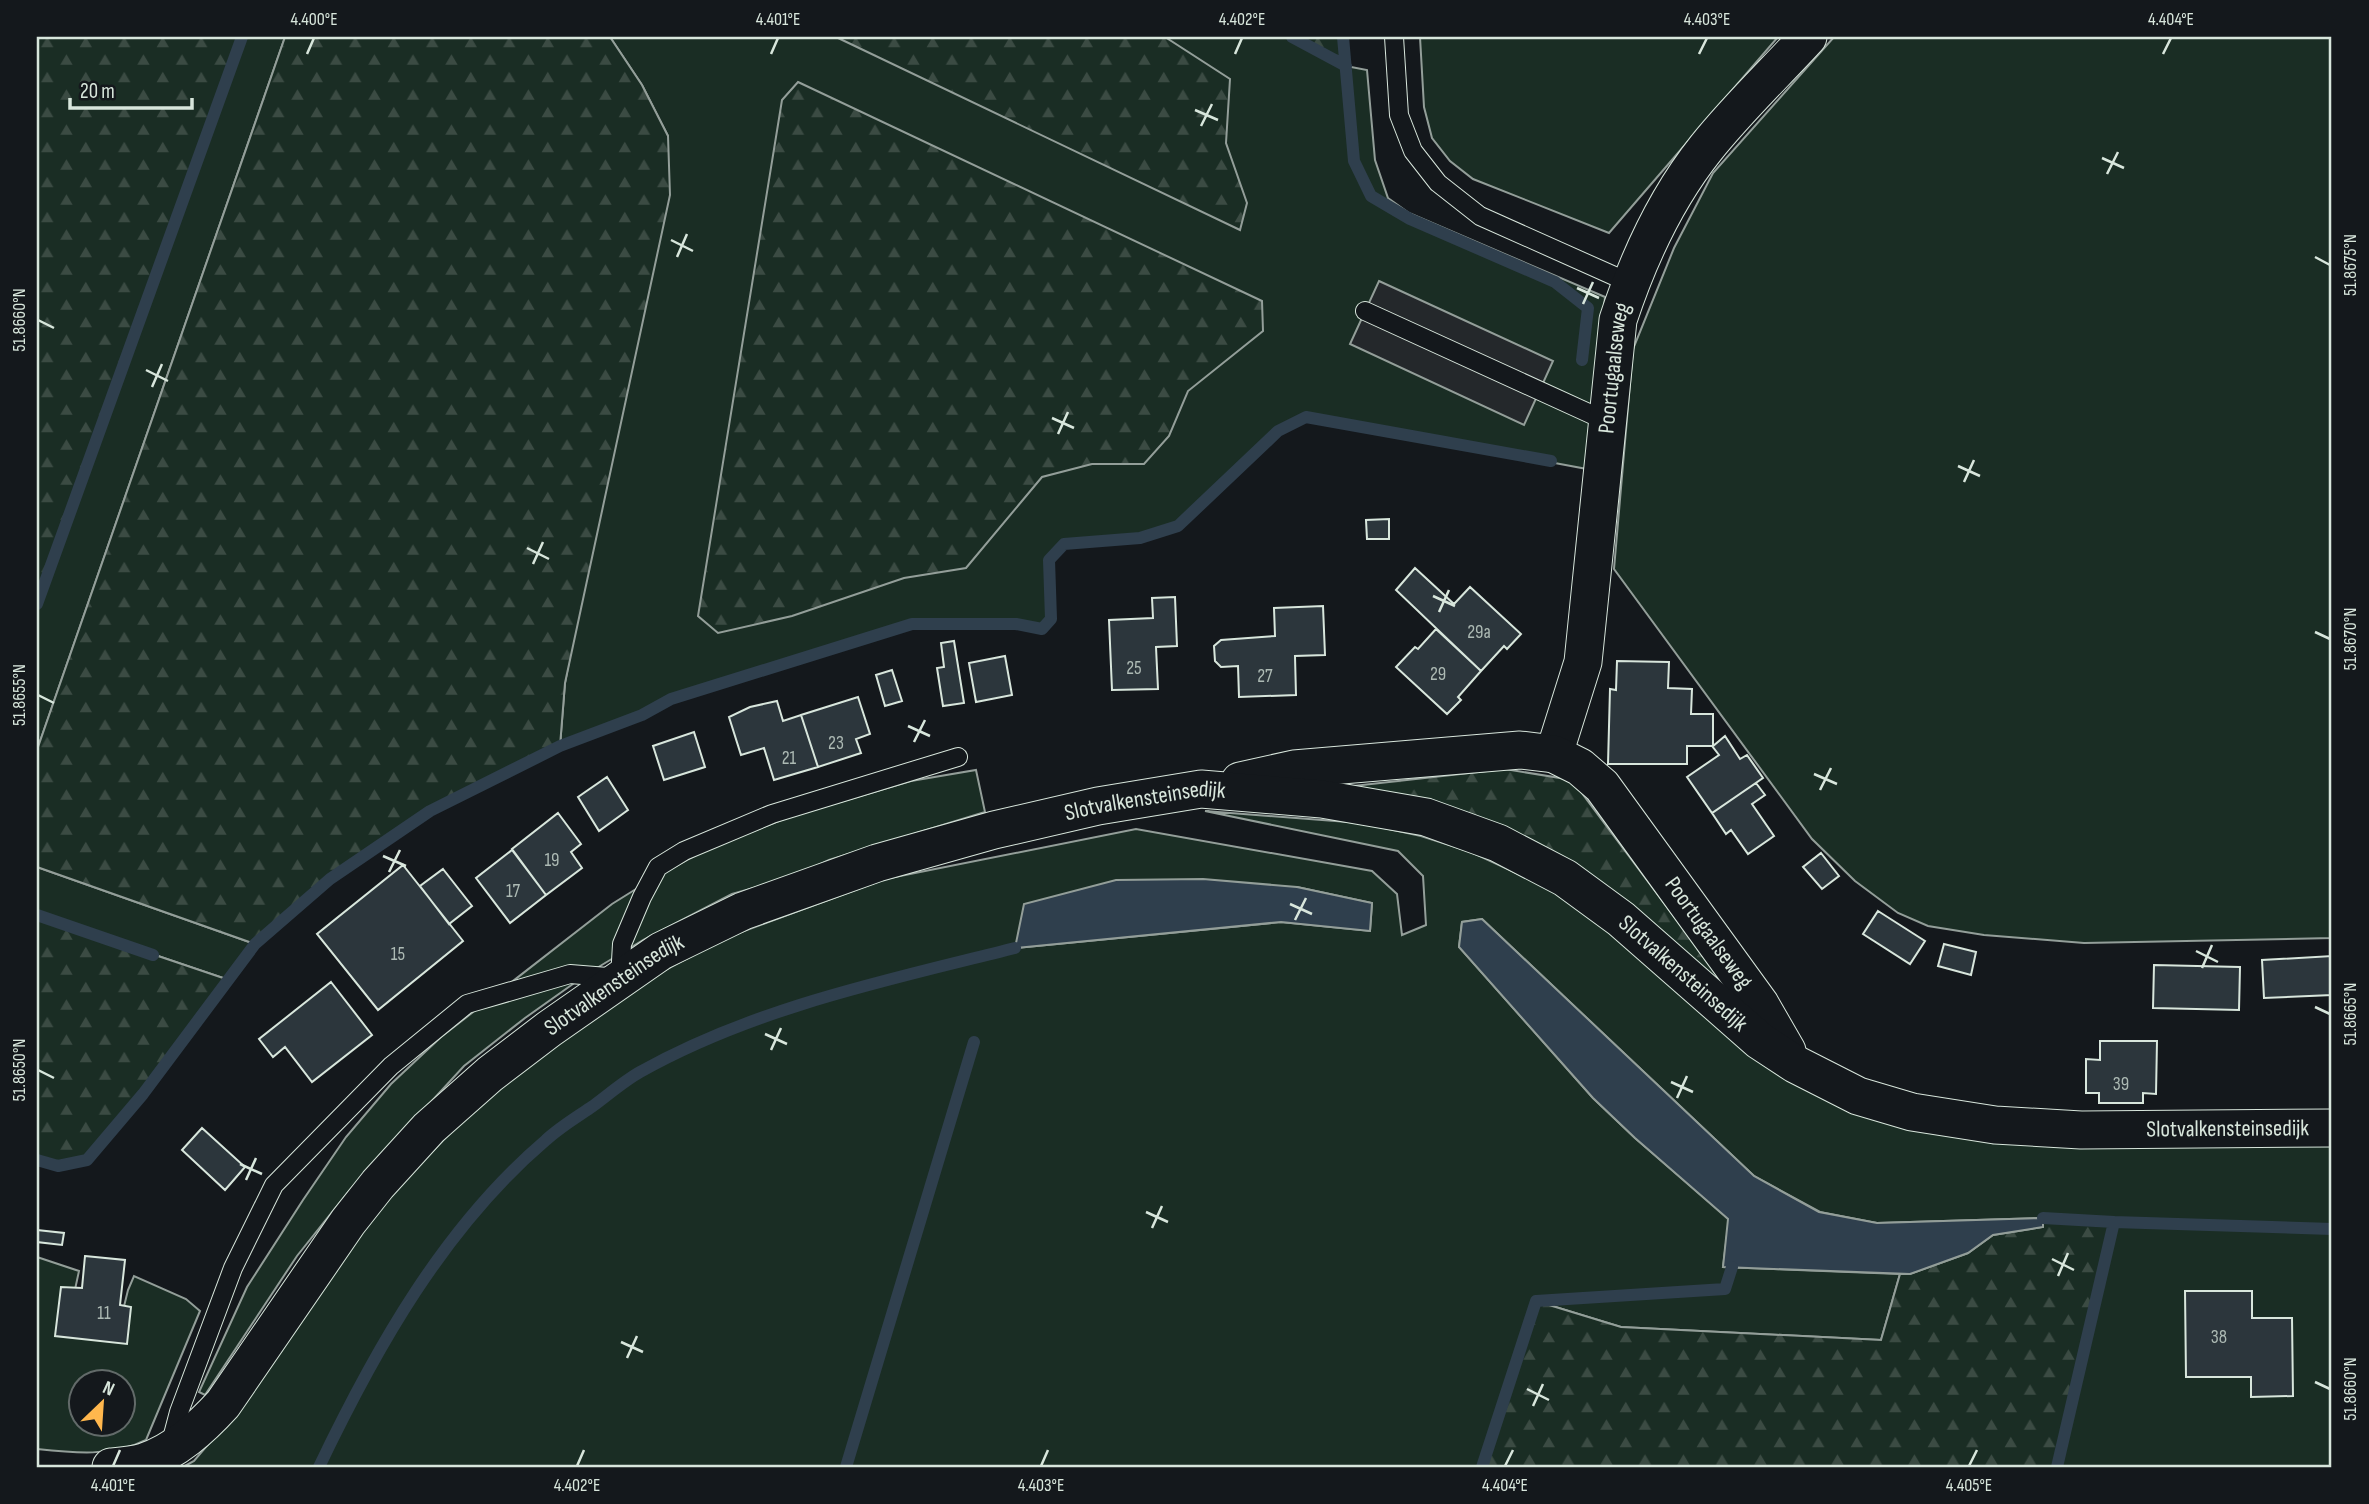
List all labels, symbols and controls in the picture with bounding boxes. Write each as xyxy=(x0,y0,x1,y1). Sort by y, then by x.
text: 4.400°E xyxy=(290,9,338,30)
text: 4.401°E xyxy=(756,9,800,30)
text: 4.402°E xyxy=(1219,9,1265,30)
text: 4.403°E xyxy=(1684,9,1730,30)
text: 4.404°E xyxy=(2148,9,2194,30)
scale bar xyxy=(70,66,192,110)
text: 20 m xyxy=(80,79,115,104)
text: 51.8675°N xyxy=(2340,234,2361,296)
text: 51.8660°N xyxy=(9,288,30,352)
street label: Poortugaalseweg xyxy=(1592,299,1637,435)
text: 51.8670°N xyxy=(2340,608,2361,670)
house number: 29a xyxy=(1467,621,1491,644)
house number: 25 xyxy=(1126,657,1142,680)
house number: 29 xyxy=(1430,663,1446,686)
text: 51.8655°N xyxy=(9,664,30,726)
house number: 27 xyxy=(1257,665,1273,688)
house number: 23 xyxy=(828,732,844,755)
house number: 21 xyxy=(782,747,797,770)
street label: Slotvalkensteinsedijk xyxy=(1062,775,1227,827)
house number: 19 xyxy=(544,849,560,872)
street label: Poortugaalseweg xyxy=(1658,871,1759,995)
house number: 17 xyxy=(506,880,521,903)
street label: Slotvalkensteinsedijk xyxy=(1613,909,1754,1038)
street label: Slotvalkensteinsedijk xyxy=(539,928,689,1042)
house number: 15 xyxy=(391,943,405,966)
text: 51.8665°N xyxy=(2340,983,2361,1045)
text: 51.8650°N xyxy=(9,1039,30,1101)
house number: 39 xyxy=(2113,1073,2129,1096)
street label: Slotvalkensteinsedijk xyxy=(2146,1114,2309,1143)
house number: 11 xyxy=(97,1302,111,1325)
house number: 38 xyxy=(2211,1326,2227,1349)
text: 51.8660°N xyxy=(2340,1357,2361,1421)
north arrow xyxy=(66,1368,136,1438)
text: N xyxy=(99,1376,118,1402)
text: 4.401°E xyxy=(91,1475,135,1496)
text: 4.402°E xyxy=(554,1475,600,1496)
text: 4.403°E xyxy=(1018,1475,1064,1496)
text: 4.404°E xyxy=(1482,1475,1528,1496)
text: 4.405°E xyxy=(1946,1475,1992,1496)

